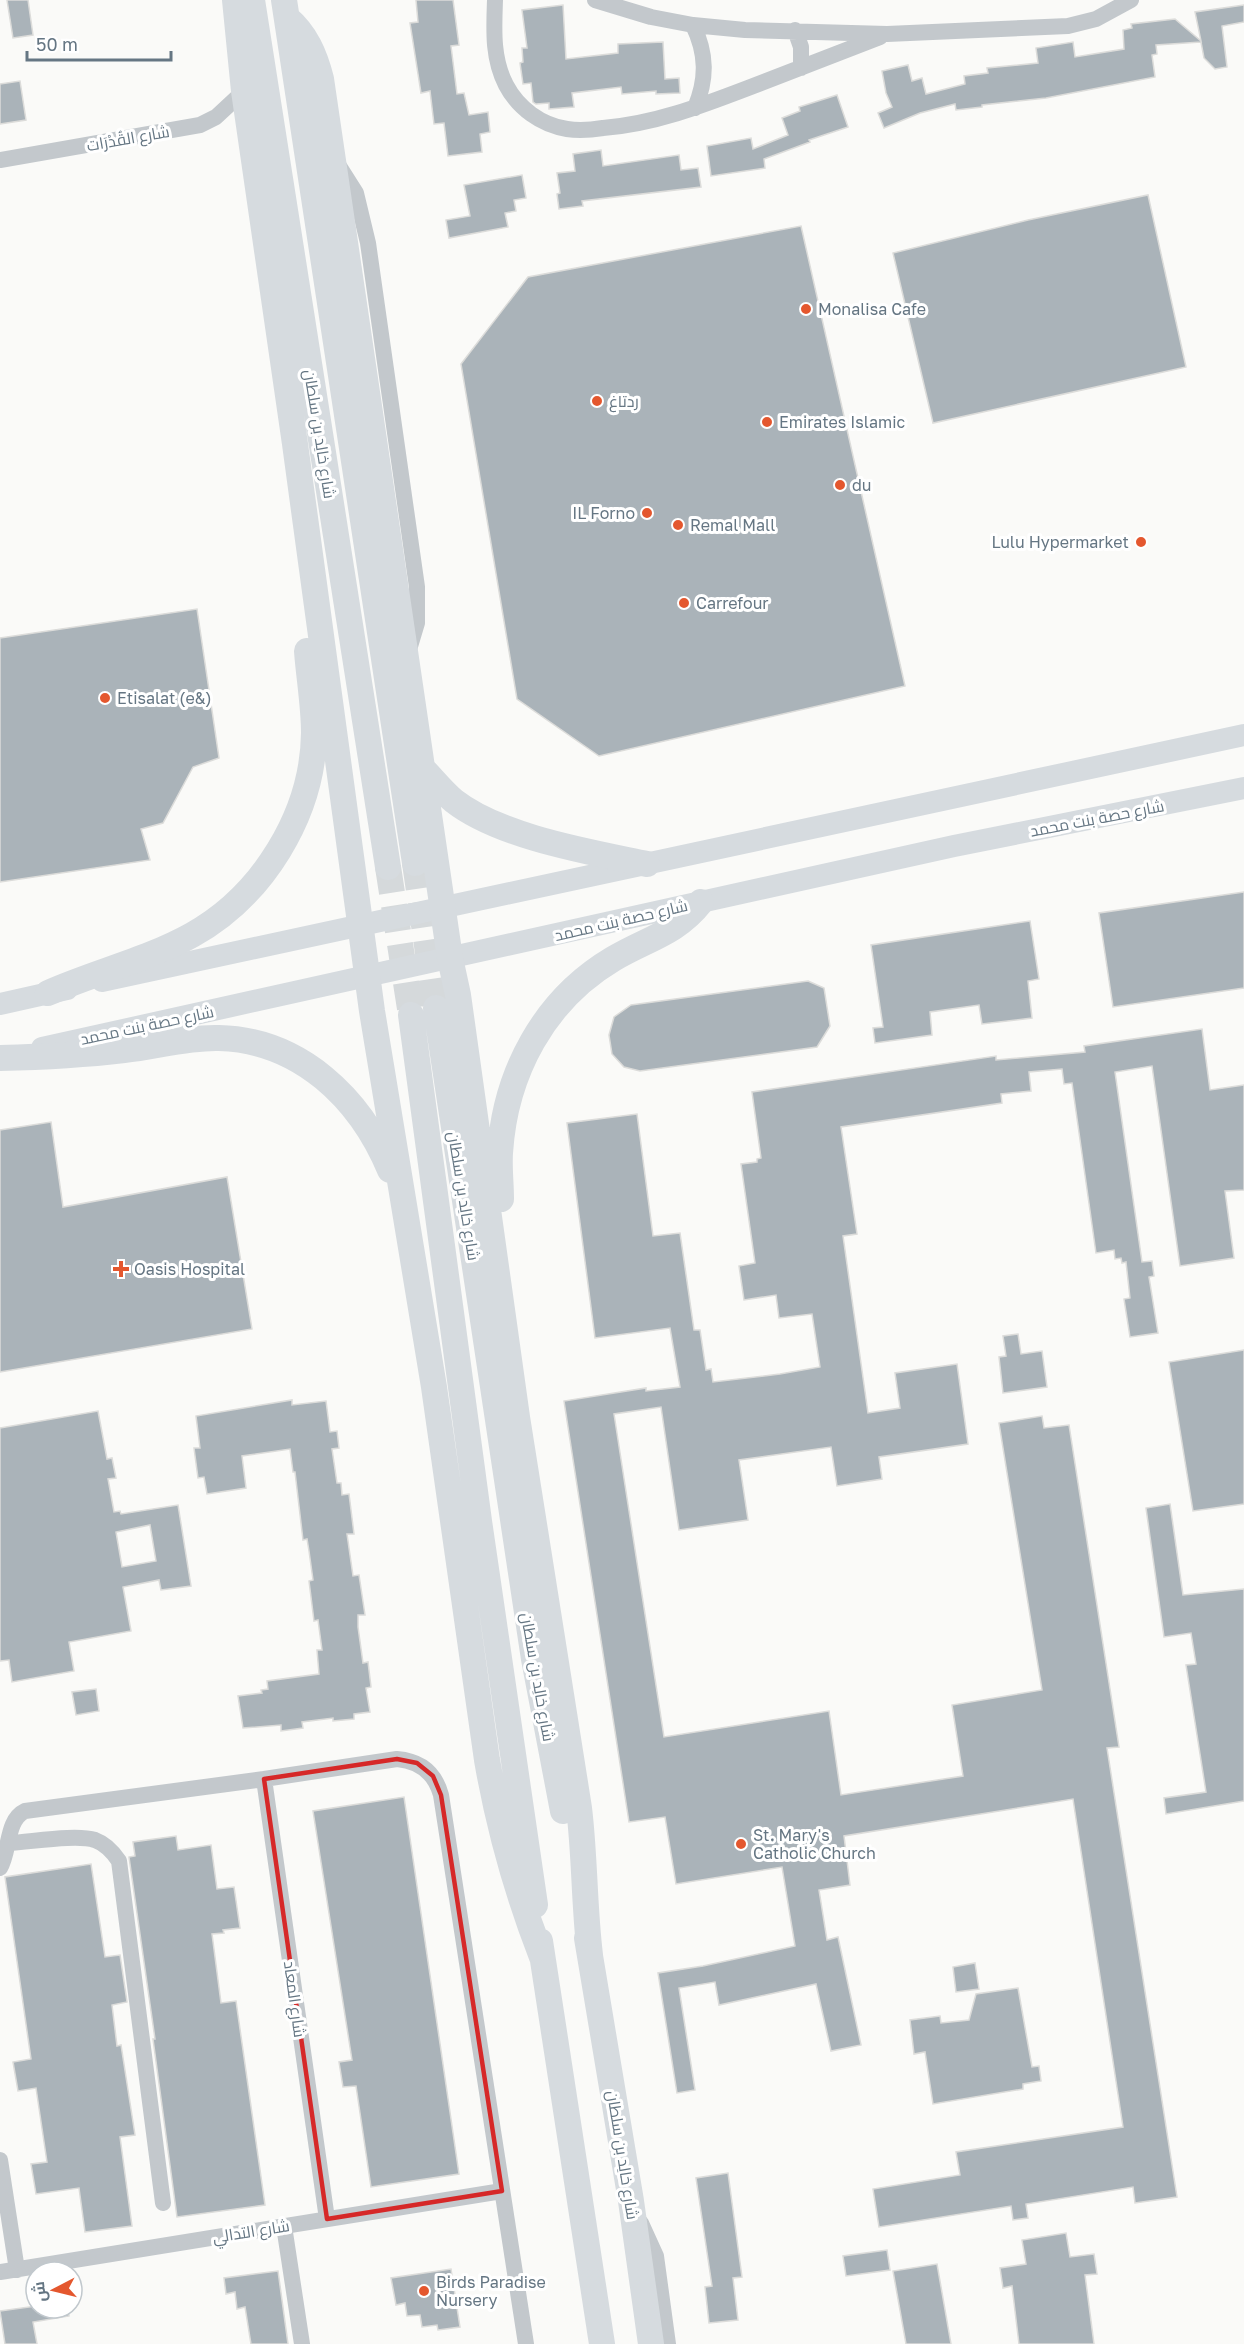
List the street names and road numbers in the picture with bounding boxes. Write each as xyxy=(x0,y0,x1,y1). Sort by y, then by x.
street label: شارع القُدْرَات xyxy=(85,121,171,157)
street label: شارع خالِد بن سلطان xyxy=(298,368,340,500)
street label: شارع حصة بنت محمد xyxy=(1028,795,1166,843)
street label: شارع حصة بنت محمد xyxy=(552,895,690,947)
street label: شارع حصة بنت محمد xyxy=(78,1001,216,1051)
street label: شارع خالِد بن سلطان xyxy=(442,1130,484,1262)
street label: شارع خالِد بن سلطان xyxy=(515,1611,559,1743)
street label: شارع المعاد xyxy=(278,1959,310,2039)
street label: شارع خالِد بن سلطان xyxy=(601,2089,643,2221)
street label: شارع التدالي xyxy=(211,2215,292,2251)

